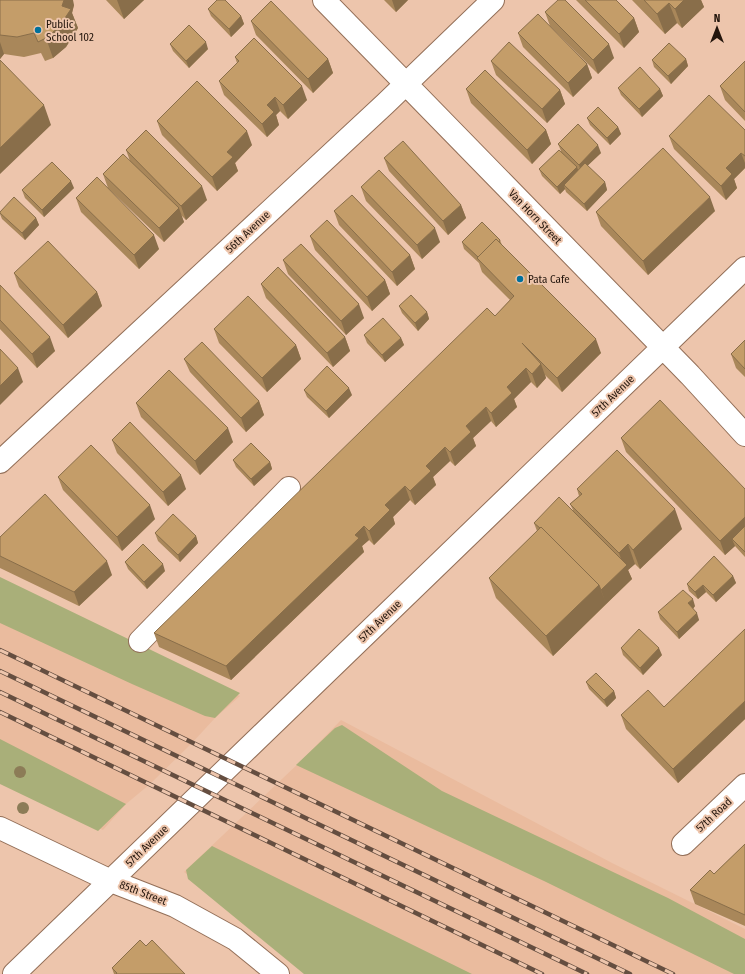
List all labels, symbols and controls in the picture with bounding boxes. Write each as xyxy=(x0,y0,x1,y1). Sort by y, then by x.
north arrow xyxy=(697,8,737,48)
text: N xyxy=(714,12,720,25)
place label: Public School 102 xyxy=(46,18,94,44)
marker: Public School 102 xyxy=(33,25,43,35)
street label: Van Horn Street xyxy=(506,187,564,247)
street label: 56th Avenue xyxy=(223,208,273,256)
place label: Pata Cafe xyxy=(528,273,570,286)
marker: Pata Cafe xyxy=(515,274,525,284)
street label: 57th Avenue xyxy=(589,372,637,420)
street label: 57th Avenue xyxy=(356,597,404,645)
street label: 57th Road xyxy=(693,795,735,835)
street label: 57th Avenue xyxy=(123,822,171,870)
street label: 85th Street xyxy=(118,878,169,908)

